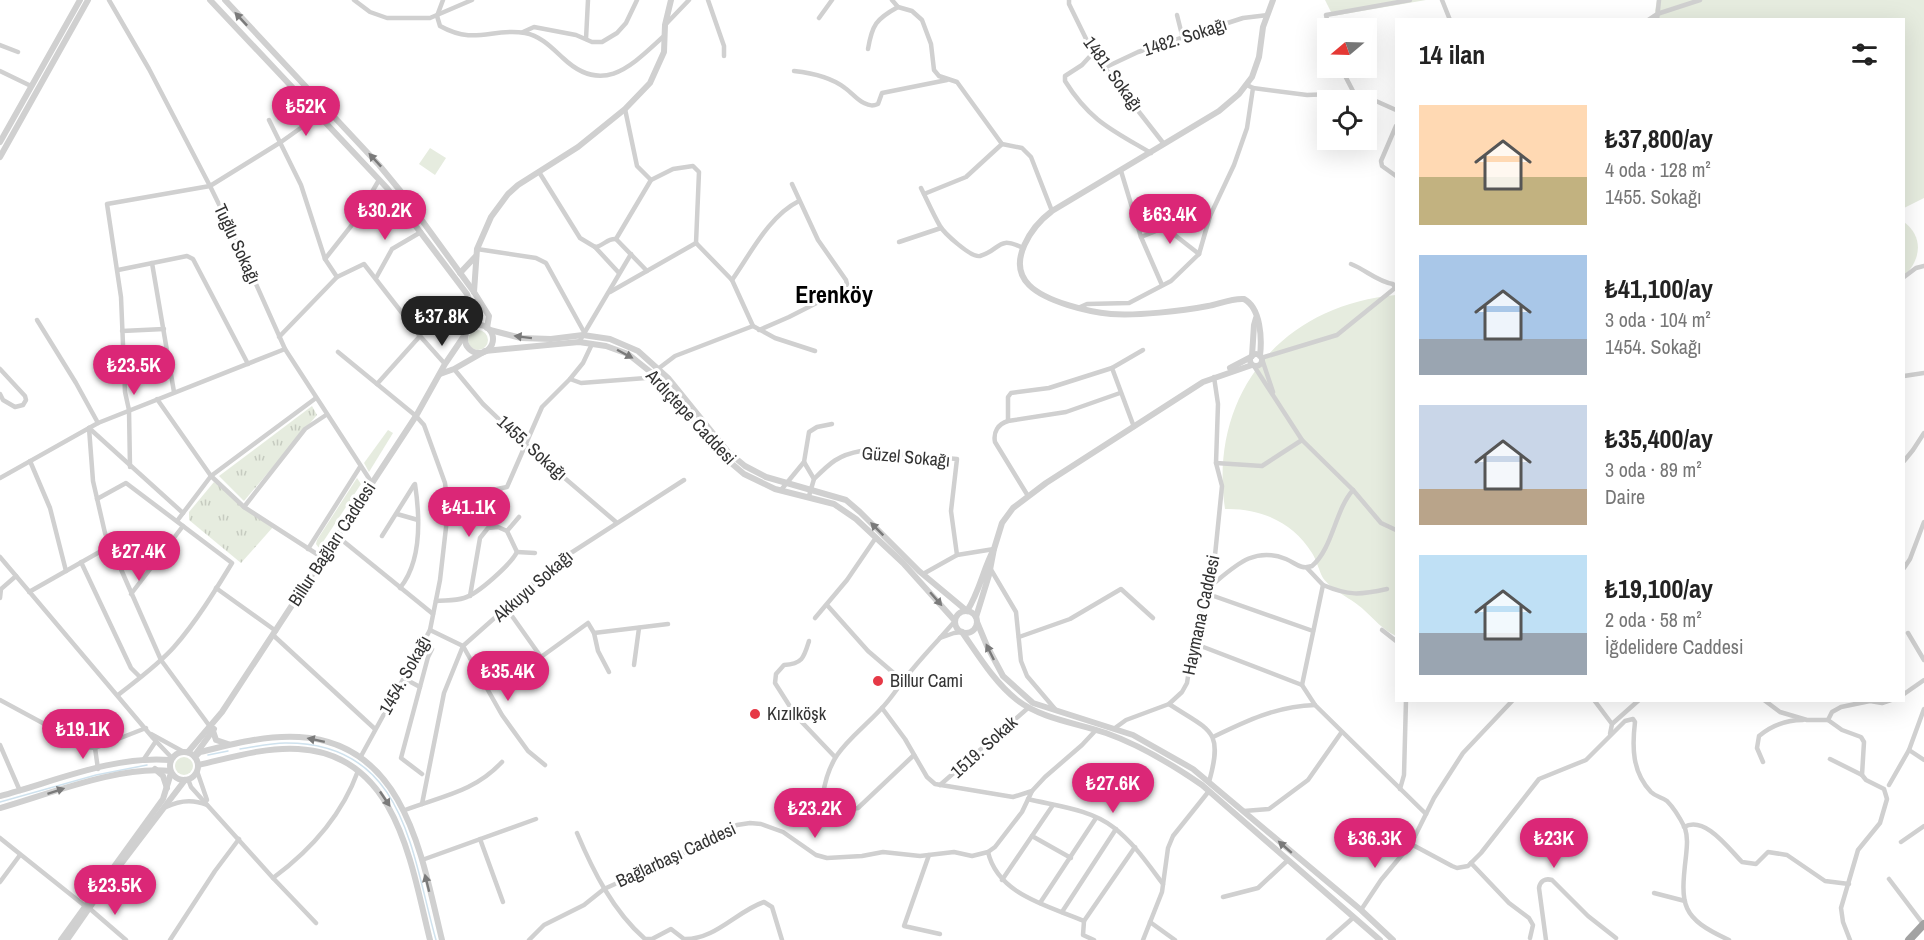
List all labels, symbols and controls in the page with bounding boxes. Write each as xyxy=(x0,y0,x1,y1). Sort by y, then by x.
one-way arrow xyxy=(234,11,248,26)
street label: 1482. Sokağı xyxy=(1140,11,1230,62)
north arrow xyxy=(1317,18,1377,78)
map controls xyxy=(1317,18,1377,150)
street label: 1481. Sokağı xyxy=(1078,31,1149,116)
text: 14 ilan xyxy=(1419,37,1485,72)
icon: filters xyxy=(1848,38,1881,71)
pin: ₺52K xyxy=(270,86,342,137)
button: locate xyxy=(1317,90,1377,150)
text: ₺52K xyxy=(286,92,326,119)
text: ₺37,800/ay xyxy=(1605,121,1713,156)
icon: home xyxy=(1467,129,1539,201)
one-way arrow xyxy=(368,153,382,168)
text: 4 oda · 128 m² xyxy=(1605,156,1711,183)
text: 1455. Sokağı xyxy=(1605,183,1702,210)
pin: ₺30.2K xyxy=(336,190,434,241)
pin: ₺63.4K xyxy=(1121,194,1219,245)
text: ₺30.2K xyxy=(358,196,412,223)
street label: Tuğlu Sokağı xyxy=(208,200,267,288)
text: ₺63.4K xyxy=(1143,200,1197,227)
text: ₺41,100/ay xyxy=(1605,271,1713,306)
district label: Erenköy xyxy=(795,278,873,310)
icon: home xyxy=(1467,279,1539,351)
pin: ₺37.8K xyxy=(393,296,491,347)
text: ₺37.8K xyxy=(415,302,469,329)
text: 3 oda · 104 m² xyxy=(1605,306,1711,333)
one-way arrow xyxy=(513,333,532,342)
text: 1454. Sokağı xyxy=(1605,333,1702,360)
pin: ₺23.5K xyxy=(85,345,183,396)
one-way arrow xyxy=(616,349,634,359)
text: ₺23.5K xyxy=(107,351,161,378)
street label: Ardıçtepe Caddesi xyxy=(640,363,742,470)
street label: 1455. Sokağı xyxy=(492,409,573,486)
text: ₺35,400/ay xyxy=(1605,421,1713,456)
icon: home xyxy=(1467,429,1539,501)
street label: Güzel Sokağı xyxy=(861,440,951,473)
text: 3 oda · 89 m² xyxy=(1605,456,1702,483)
street label: Billur Bağları Caddesi xyxy=(282,477,381,611)
text: Daire xyxy=(1605,483,1645,510)
pin: ₺41.1K xyxy=(420,487,518,538)
text: ₺41.1K xyxy=(442,493,496,520)
one-way arrow xyxy=(870,522,885,536)
pin: ₺27.4K xyxy=(90,531,188,582)
text: ₺27.4K xyxy=(112,537,166,564)
street label: Akkuyu Sokağı xyxy=(487,544,578,628)
street label: Haymana Caddesi xyxy=(1176,553,1225,677)
text: ₺19,100/ay xyxy=(1605,571,1713,606)
icon: home xyxy=(1467,579,1539,651)
one-way arrow xyxy=(929,591,942,606)
text: 2 oda · 58 m² xyxy=(1605,606,1702,633)
street label: 1454. Sokağı xyxy=(373,631,437,719)
text: İğdelidere Caddesi xyxy=(1605,633,1744,660)
one-way arrow xyxy=(985,644,994,661)
pin: ₺35.4K xyxy=(459,651,557,702)
text: ₺35.4K xyxy=(481,657,535,684)
place label: Billur Cami xyxy=(890,668,963,693)
marker: Billur Cami xyxy=(871,674,885,688)
place label: Kızılköşk xyxy=(767,701,827,726)
marker: Kızılköşk xyxy=(748,707,762,721)
pin: ₺19.1K xyxy=(34,709,132,760)
street label: 1519. Sokak xyxy=(945,709,1023,783)
text: ₺19.1K xyxy=(56,715,110,742)
one-way arrow xyxy=(306,735,325,744)
pin: ₺27.6K xyxy=(1064,763,1162,814)
text: ₺27.6K xyxy=(1086,769,1140,796)
one-way arrow xyxy=(47,786,65,795)
pin: ₺23.2K xyxy=(766,788,864,839)
one-way arrow xyxy=(379,791,390,807)
text: ₺23.2K xyxy=(788,794,842,821)
street label: Bağlarbaşı Caddesi xyxy=(612,816,740,893)
pin: ₺36.3K xyxy=(1326,818,1424,869)
pin: ₺23K xyxy=(1518,818,1590,869)
text: ₺36.3K xyxy=(1348,824,1402,851)
text: ₺23K xyxy=(1534,824,1574,851)
one-way arrow xyxy=(1277,841,1293,854)
pin: ₺23.5K xyxy=(66,865,164,916)
text: ₺23.5K xyxy=(88,871,142,898)
one-way arrow xyxy=(422,874,432,893)

